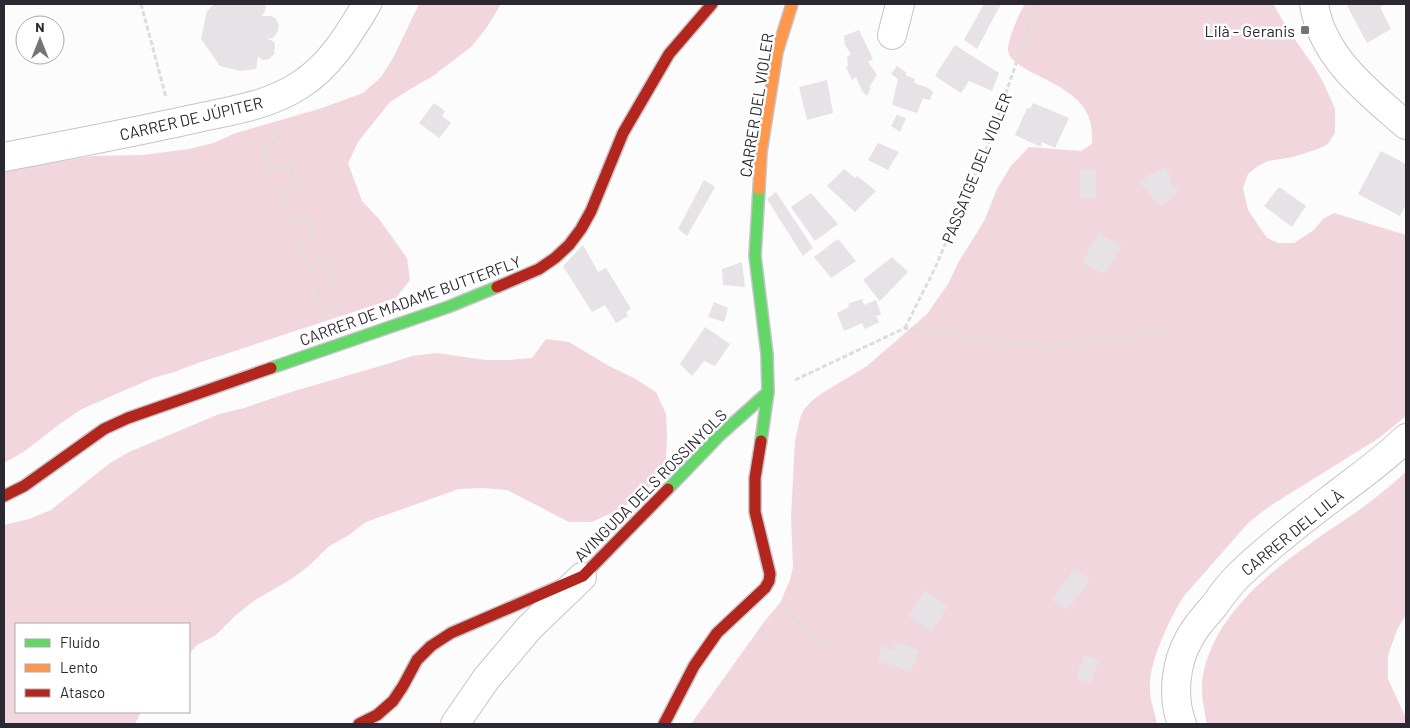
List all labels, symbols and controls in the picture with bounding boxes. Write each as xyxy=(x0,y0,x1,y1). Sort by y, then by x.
north arrow xyxy=(15,15,65,65)
text: N xyxy=(35,18,45,35)
place label: Lilà - Geranis xyxy=(1205,21,1295,40)
marker: Lilà - Geranis xyxy=(1299,24,1311,36)
street label: CARRER DEL VIOLER xyxy=(735,31,777,178)
street label: PASSATGE DEL VIOLER xyxy=(937,90,1015,246)
street label: CARRER DE JÚPITER xyxy=(118,92,265,144)
street label: CARRER DE MADAME BUTTERFLY xyxy=(297,251,523,349)
street label: AVINGUDA DELS ROSSINYOLS xyxy=(570,405,730,565)
street label: CARRER DEL LILÀ xyxy=(1237,485,1347,579)
legend xyxy=(15,623,190,713)
text: Fluido xyxy=(60,633,100,651)
text: Lento xyxy=(60,658,98,676)
text: Atasco xyxy=(60,683,105,701)

